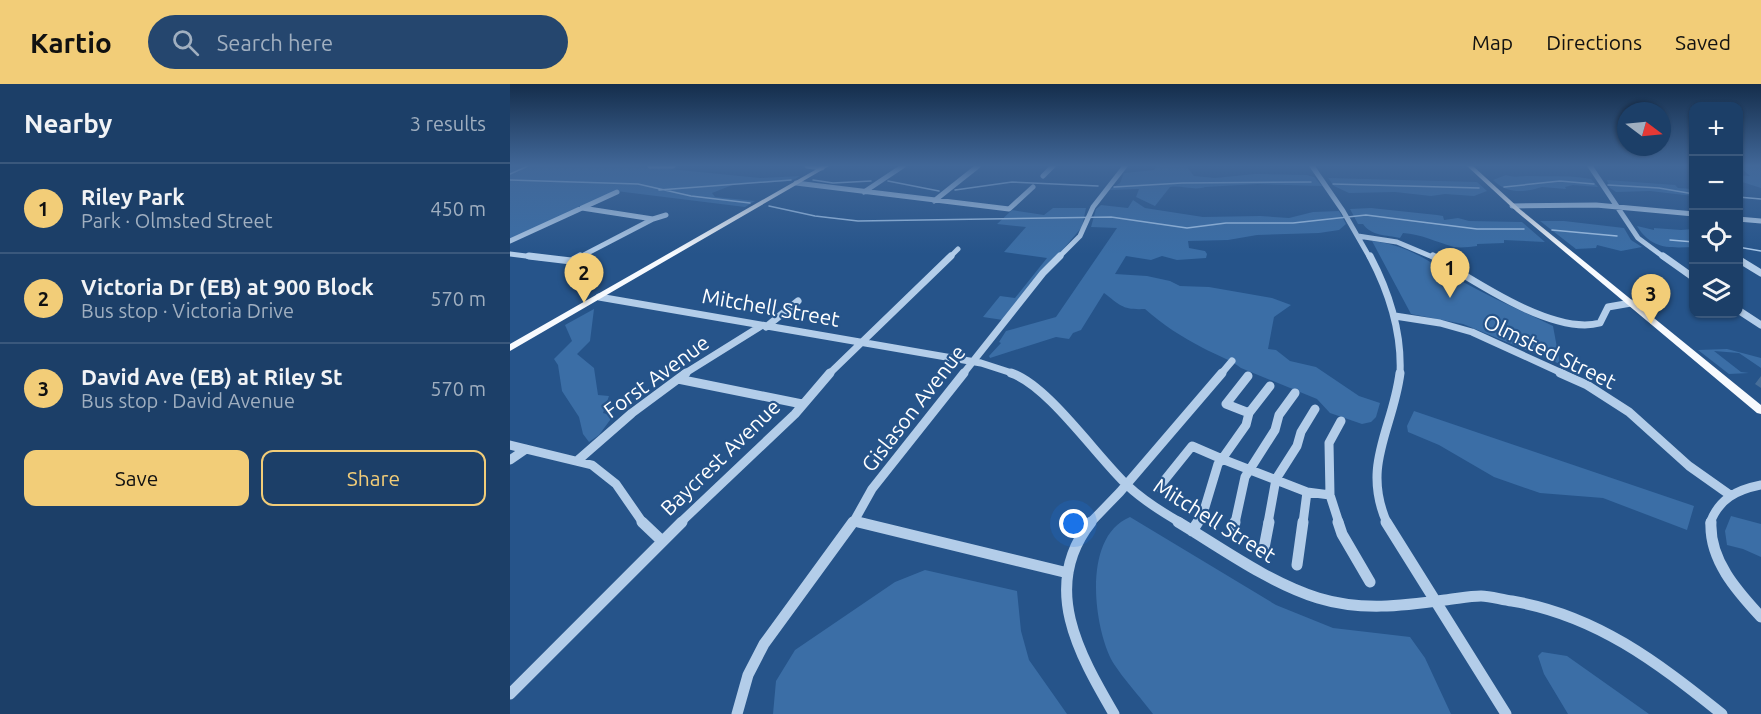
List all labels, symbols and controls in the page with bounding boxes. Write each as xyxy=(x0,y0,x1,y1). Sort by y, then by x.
search box xyxy=(148,15,568,69)
icon: search xyxy=(169,26,202,59)
text: Kartio xyxy=(30,27,112,58)
text: Search here xyxy=(217,30,333,55)
text: Map xyxy=(1472,30,1513,54)
text: Directions xyxy=(1546,30,1642,54)
text: Saved xyxy=(1675,30,1731,54)
north arrow xyxy=(1617,102,1671,156)
map controls xyxy=(1689,102,1743,318)
button: + xyxy=(1689,102,1743,156)
text: Nearby xyxy=(24,109,112,138)
text: 3 results xyxy=(410,112,486,135)
button: − xyxy=(1689,156,1743,210)
text: Riley Park xyxy=(81,184,185,209)
text: 1 xyxy=(38,197,49,220)
text: 450 m xyxy=(430,197,486,220)
text: Park · Olmsted Street xyxy=(81,209,273,232)
button: locate xyxy=(1689,210,1743,264)
pin: 1 xyxy=(1430,248,1470,298)
pin: 2 xyxy=(564,254,604,303)
button: layers xyxy=(1689,264,1743,318)
text: Victoria Dr (EB) at 900 Block xyxy=(81,274,374,299)
pin: 3 xyxy=(1632,274,1670,324)
street label: Mitchell Street xyxy=(700,283,842,331)
text: 2 xyxy=(38,287,49,310)
text: 570 m xyxy=(430,287,486,310)
text: Bus stop · Victoria Drive xyxy=(81,299,294,322)
street label: Olmsted Street xyxy=(1480,309,1620,393)
street label: Forst Avenue xyxy=(599,330,713,422)
street label: Gislason Avenue xyxy=(856,340,970,476)
text: David Ave (EB) at Riley St xyxy=(81,364,343,389)
text: 3 xyxy=(38,377,49,400)
text: 570 m xyxy=(430,377,486,400)
text: Bus stop · David Avenue xyxy=(81,389,295,412)
street label: Baycrest Avenue xyxy=(655,394,785,520)
button: Save xyxy=(24,450,249,506)
button: Share xyxy=(261,450,486,506)
street label: Mitchell Street xyxy=(1150,473,1280,567)
your location xyxy=(1059,509,1088,538)

